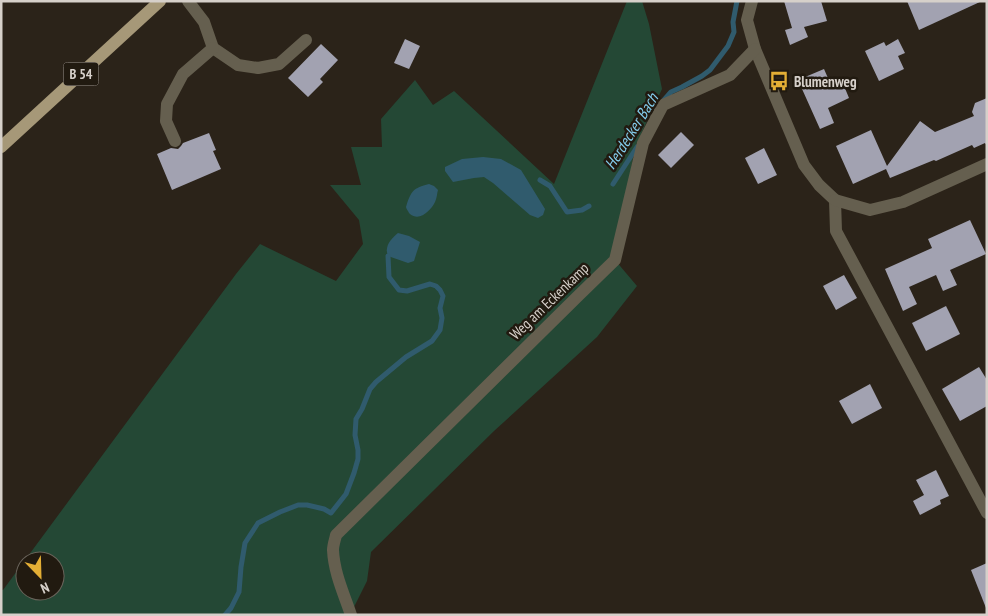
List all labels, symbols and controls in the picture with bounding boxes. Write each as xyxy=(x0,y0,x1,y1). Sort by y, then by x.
road number: B 54 xyxy=(64,62,98,86)
bus stop icon: Blumenweg xyxy=(768,70,790,92)
place label: Blumenweg xyxy=(794,72,857,91)
water label: Herdecker Bach xyxy=(600,89,663,173)
street label: Weg am Eckenkamp xyxy=(506,259,592,343)
north arrow xyxy=(15,551,65,601)
text: N xyxy=(38,578,52,598)

